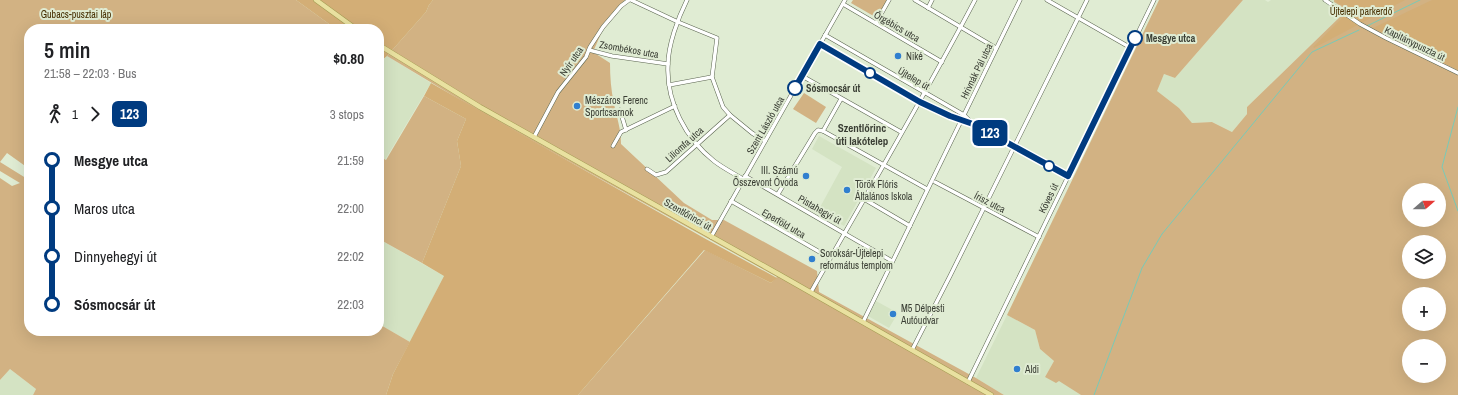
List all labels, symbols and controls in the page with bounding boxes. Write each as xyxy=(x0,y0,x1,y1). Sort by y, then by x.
park label: Újtelepi parkerdő xyxy=(1330,5,1393,18)
park label: Gubacs-pusztai láp xyxy=(41,8,112,21)
street label: Őrgébics utca xyxy=(871,8,922,45)
street label: Kapitánypuszta út xyxy=(1382,23,1448,64)
marker: Mesgye utca xyxy=(1127,30,1143,46)
place label: Mesgye utca xyxy=(1146,32,1196,45)
text: 5 min xyxy=(44,35,90,65)
street label: Zsombékos utca xyxy=(598,38,660,61)
street label: Hrivnák Pál utca xyxy=(957,41,996,101)
street label: Nyír utca xyxy=(557,44,586,78)
text: $0.80 xyxy=(333,48,364,69)
place label: Niké xyxy=(906,50,923,63)
marker: Niké xyxy=(893,51,903,61)
street label: Újtelep út xyxy=(896,64,933,93)
text: 21:58 – 22:03 · Bus xyxy=(44,65,136,82)
unlabelled marker xyxy=(864,67,876,79)
marker: Sósmocsár út xyxy=(787,80,803,96)
place label: Sósmocsár út xyxy=(806,82,861,95)
place label: Mészáros Ferenc Sportcsarnok xyxy=(585,94,648,119)
street label: Szent László utca xyxy=(744,94,787,157)
marker: Mészáros Ferenc Sportcsarnok xyxy=(572,101,582,111)
icon: walk xyxy=(44,103,66,125)
icon: forward xyxy=(84,103,106,125)
text: 123 xyxy=(120,105,139,123)
text: 1 xyxy=(72,106,78,123)
text: 3 stops xyxy=(330,106,364,123)
line badge: 123 xyxy=(967,120,1013,146)
district label: Szentlőrinc úti lakótelep xyxy=(836,121,889,148)
street label: Liliomfa utca xyxy=(663,124,706,165)
text: 123 xyxy=(980,124,1000,142)
text: Mesgye utca xyxy=(74,150,148,171)
text: 21:59 xyxy=(337,152,364,169)
unlabelled marker xyxy=(1043,160,1055,172)
place label: III. Számú Összevont Óvoda xyxy=(733,164,798,189)
marker: III. Számú Összevont Óvoda xyxy=(801,171,811,181)
place label: Török Flóris Általános Iskola xyxy=(854,178,913,203)
street label: Köves út xyxy=(1036,180,1062,215)
north arrow xyxy=(1402,183,1446,227)
map controls xyxy=(1402,183,1446,383)
marker: Török Flóris Általános Iskola xyxy=(842,185,852,195)
street label: Írisz utca xyxy=(972,189,1008,216)
street label: Pistahegyi út xyxy=(796,192,844,227)
street label: Szentlőrinci út xyxy=(662,196,714,234)
text: Maros utca xyxy=(74,198,135,219)
text: 22:00 xyxy=(337,200,364,217)
street label: Eperföld utca xyxy=(760,206,808,241)
button: layers xyxy=(1402,235,1446,279)
text: Dinnyehegyi út xyxy=(74,246,157,267)
place label: Soroksár-Újtelepi református templom xyxy=(820,247,893,272)
text: 22:02 xyxy=(337,248,364,265)
marker: Soroksár-Újtelepi református templom xyxy=(807,254,817,264)
button: + xyxy=(1402,287,1446,331)
text: Sósmocsár út xyxy=(74,294,155,315)
text: 22:03 xyxy=(337,296,364,313)
place label: M5 Délpesti Autóudvar xyxy=(900,302,945,327)
marker: M5 Délpesti Autóudvar xyxy=(888,309,898,319)
button: − xyxy=(1402,339,1446,383)
place label: Aldi xyxy=(1024,363,1039,376)
marker: Aldi xyxy=(1012,364,1022,374)

